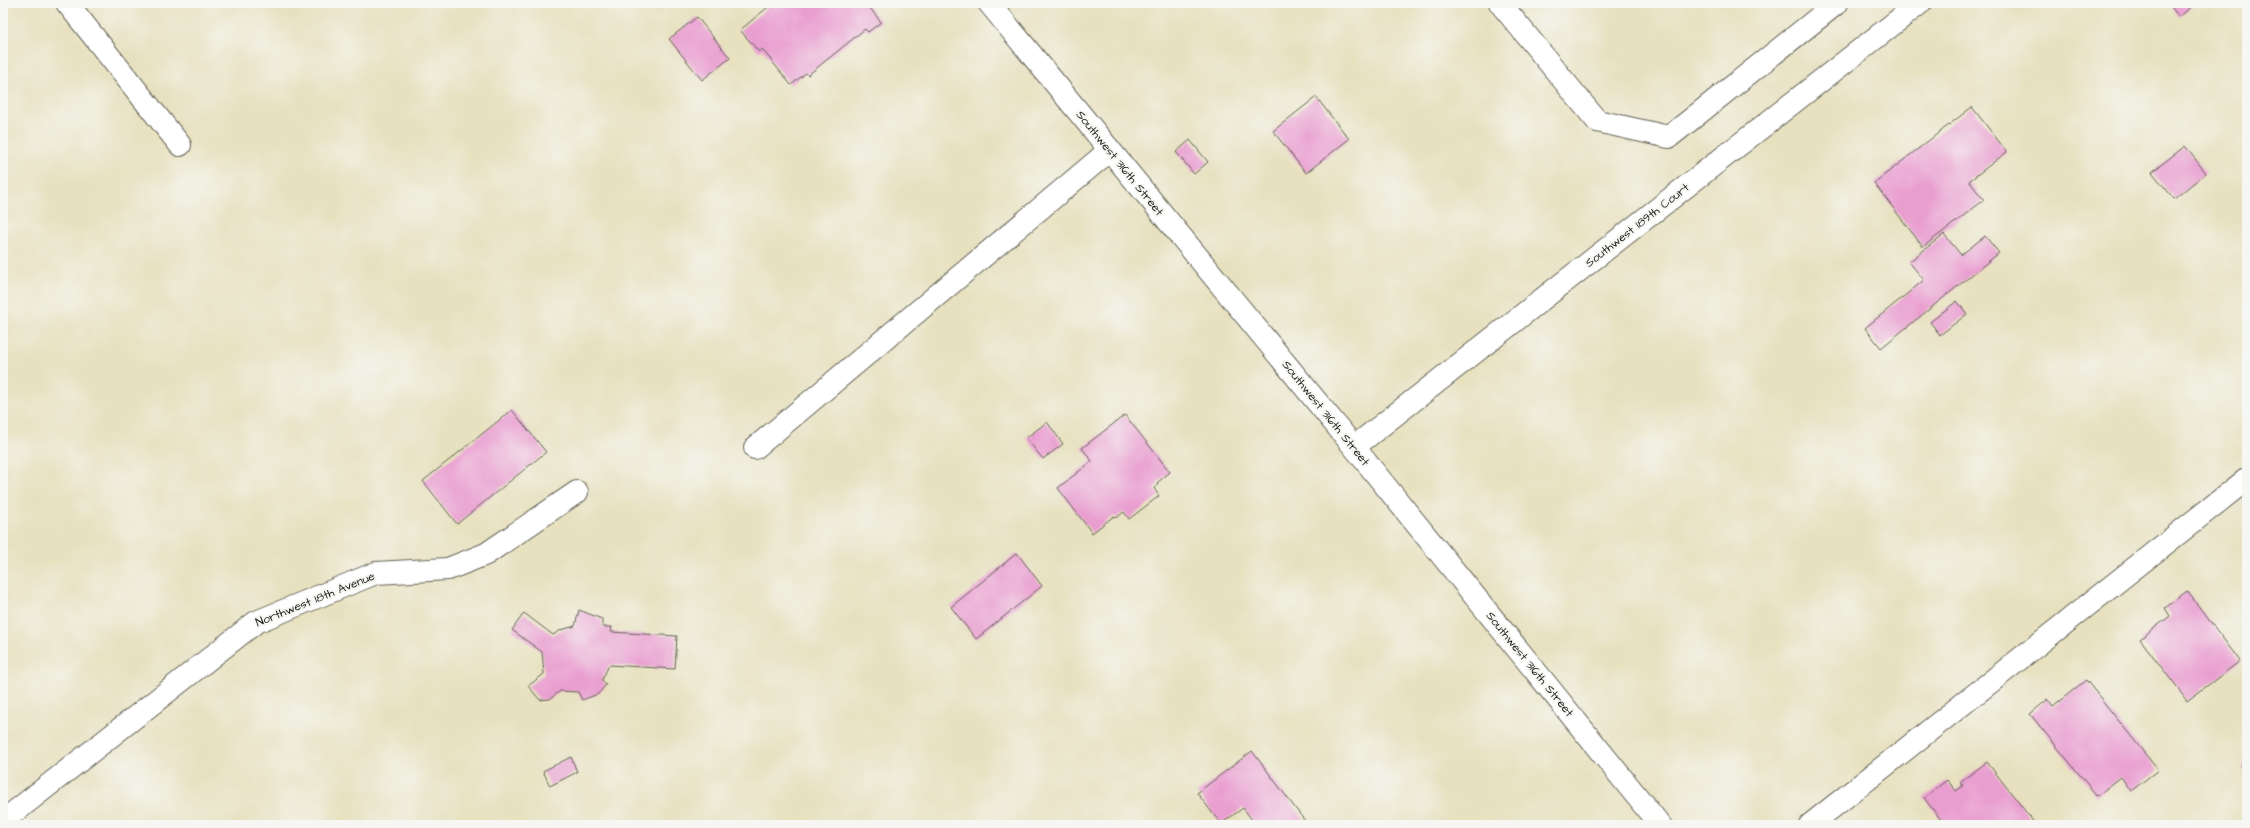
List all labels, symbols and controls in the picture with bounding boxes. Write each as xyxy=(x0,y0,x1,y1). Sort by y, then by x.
street label: Southwest 316th Street xyxy=(1072,107,1168,220)
street label: Southwest 189th Court xyxy=(1582,179,1693,271)
street label: Southwest 316th Street xyxy=(1278,357,1374,470)
street label: Northwest 18th Avenue xyxy=(253,568,378,631)
street label: Southwest 316th Street xyxy=(1482,608,1578,721)

